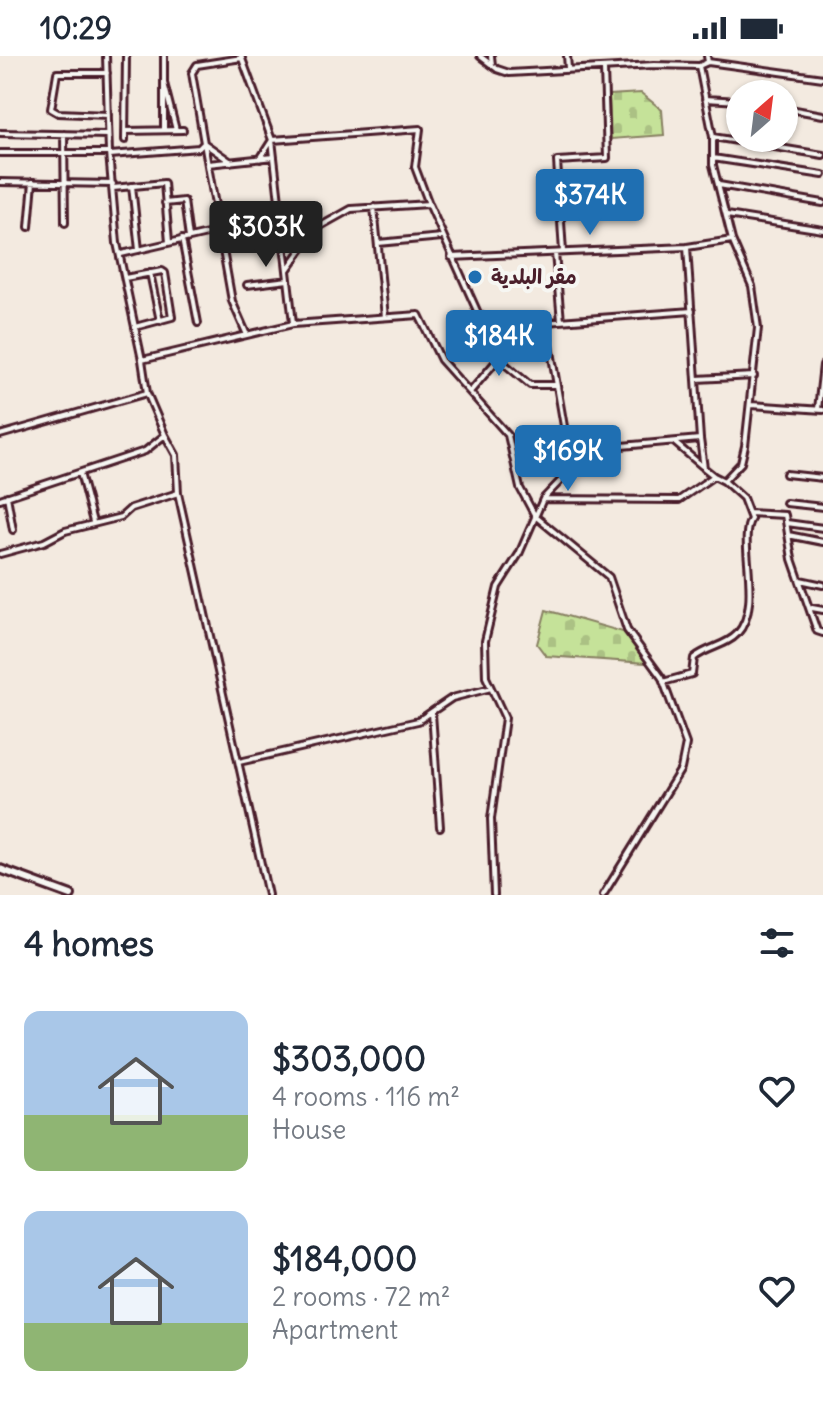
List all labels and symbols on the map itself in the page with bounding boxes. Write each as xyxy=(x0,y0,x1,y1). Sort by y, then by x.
north arrow xyxy=(726,80,798,152)
pin: $374K xyxy=(534,169,646,237)
pin: $303K xyxy=(210,201,322,269)
place label: مقر البلدية xyxy=(491,264,577,290)
marker: مقر البلدية xyxy=(466,268,484,286)
pin: $184K xyxy=(443,310,555,378)
pin: $169K xyxy=(512,425,624,493)

